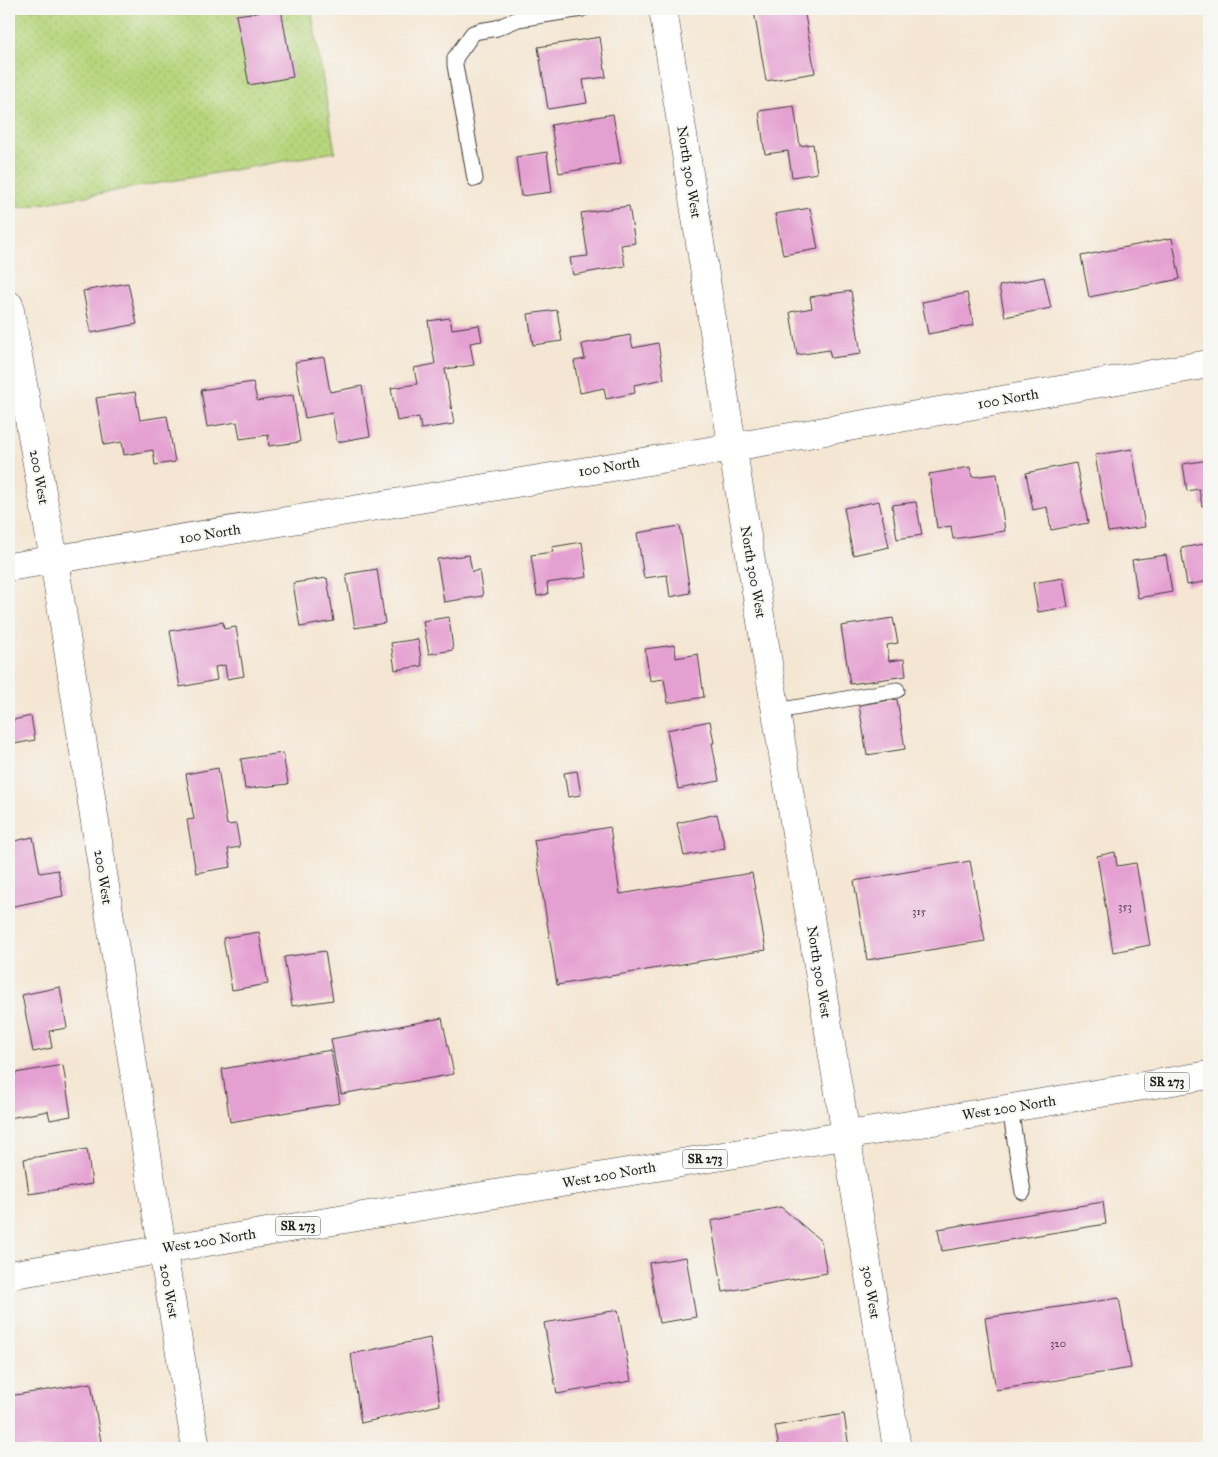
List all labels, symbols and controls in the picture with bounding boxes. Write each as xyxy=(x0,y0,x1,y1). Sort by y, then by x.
street label: North 300 West xyxy=(673,125,705,219)
street label: 100 North xyxy=(976,385,1040,413)
street label: 200 West xyxy=(26,449,52,506)
street label: 100 North xyxy=(577,454,641,480)
street label: 100 North xyxy=(178,521,242,547)
street label: North 300 West xyxy=(737,525,769,619)
street label: 200 West xyxy=(90,849,116,905)
house number: 353 xyxy=(1118,900,1132,913)
house number: 315 xyxy=(912,905,926,918)
street label: North 300 West xyxy=(803,925,835,1019)
road number: SR 273 xyxy=(1144,1072,1190,1092)
street label: West 200 North xyxy=(961,1092,1057,1124)
road number: SR 273 xyxy=(682,1150,728,1168)
street label: West 200 North xyxy=(561,1158,657,1192)
road number: SR 273 xyxy=(276,1216,320,1236)
street label: West 200 North xyxy=(161,1225,257,1257)
street label: 200 West xyxy=(156,1263,182,1320)
street label: 300 West xyxy=(858,1264,884,1320)
house number: 320 xyxy=(1050,1337,1066,1350)

